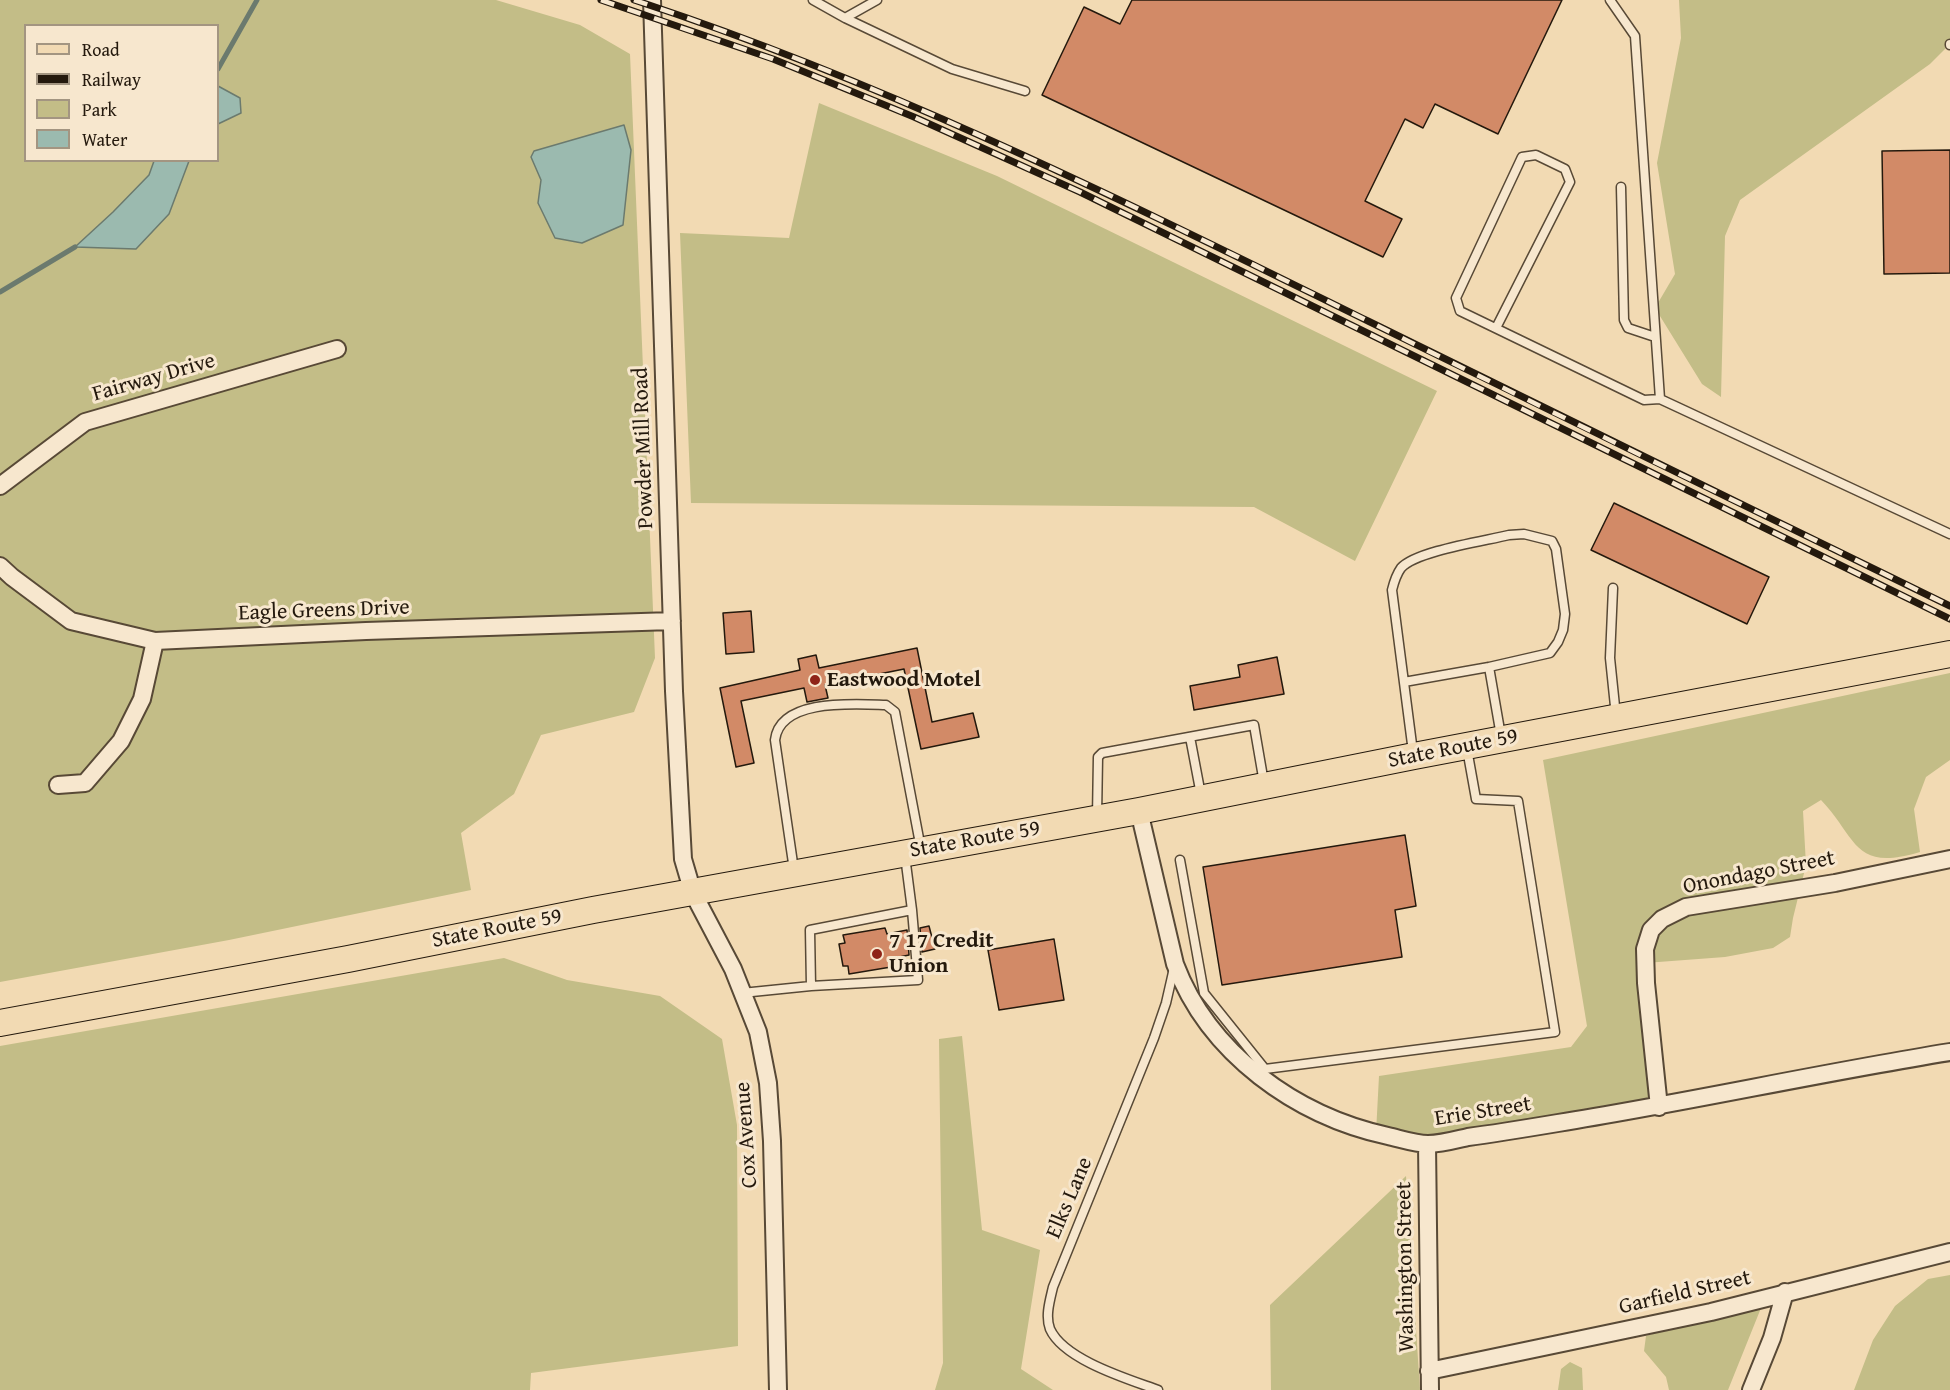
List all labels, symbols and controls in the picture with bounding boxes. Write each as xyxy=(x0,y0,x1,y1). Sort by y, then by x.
legend xyxy=(24,24,219,162)
text: Road xyxy=(82,36,120,63)
text: Railway xyxy=(82,66,141,93)
text: Park xyxy=(82,96,117,123)
text: Water xyxy=(82,126,127,153)
street label: Fairway Drive xyxy=(90,348,218,408)
street label: Powder Mill Road xyxy=(628,367,660,529)
street label: Eagle Greens Drive xyxy=(238,595,410,627)
place label: Eastwood Motel xyxy=(827,667,981,693)
marker: Eastwood Motel xyxy=(808,673,822,687)
street label: State Route 59 xyxy=(1386,723,1520,775)
street label: State Route 59 xyxy=(908,816,1042,864)
street label: Onondago Street xyxy=(1681,845,1837,901)
street label: State Route 59 xyxy=(430,903,564,955)
place label: 7 17 Credit Union xyxy=(889,928,994,980)
marker: 7 17 Credit Union xyxy=(870,947,884,961)
street label: Cox Avenue xyxy=(730,1081,764,1189)
street label: Erie Street xyxy=(1433,1091,1533,1133)
street label: Elks Lane xyxy=(1041,1153,1099,1243)
street label: Washington Street xyxy=(1391,1181,1421,1353)
street label: Garfield Street xyxy=(1617,1265,1753,1321)

